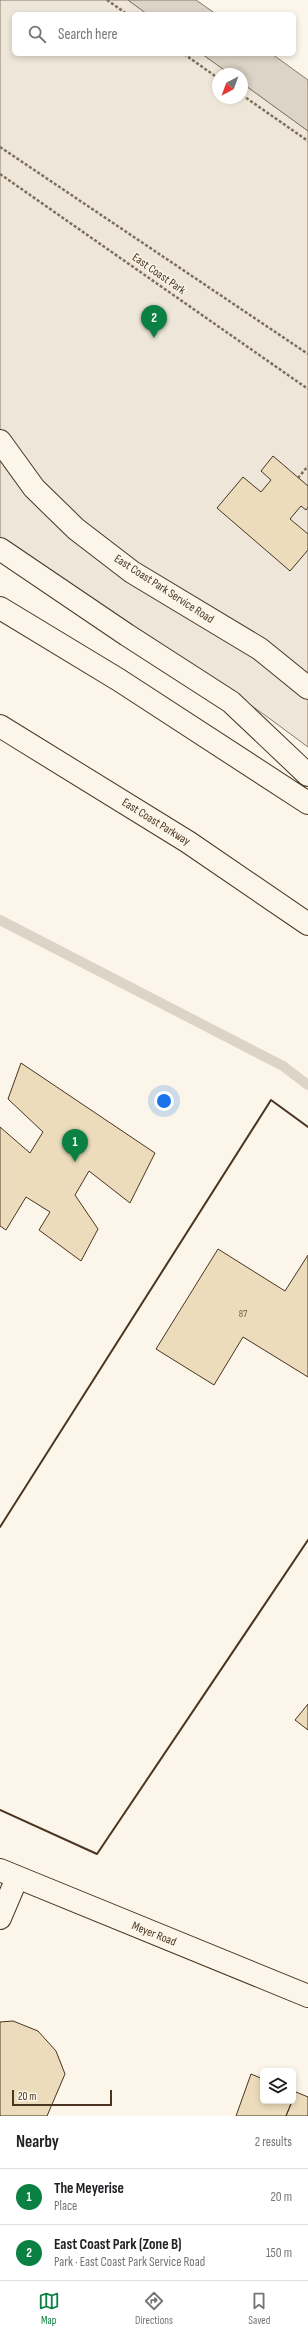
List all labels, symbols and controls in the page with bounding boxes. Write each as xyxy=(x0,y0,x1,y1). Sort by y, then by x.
search box xyxy=(12,12,296,56)
icon: search xyxy=(26,23,48,45)
text: Search here xyxy=(58,25,118,44)
north arrow xyxy=(212,68,248,104)
street label: East Coast Park xyxy=(129,250,189,298)
pin: 2 xyxy=(141,305,167,338)
street label: East Coast Park Service Road xyxy=(111,551,217,627)
street label: East Coast Parkway xyxy=(119,795,193,849)
your location xyxy=(154,1091,174,1111)
pin: 1 xyxy=(62,1129,88,1162)
house number: 87 xyxy=(239,1308,247,1320)
street label: Meyer Road xyxy=(130,1918,178,1950)
map controls xyxy=(260,2068,296,2104)
button: layers xyxy=(260,2068,296,2104)
scale bar xyxy=(12,2088,112,2107)
text: 20 m xyxy=(18,2090,36,2103)
text: Nearby xyxy=(16,2132,59,2152)
text: 2 results xyxy=(255,2134,292,2150)
text: The Meyerise xyxy=(54,2179,124,2198)
text: 1 xyxy=(26,2189,32,2205)
text: 20 m xyxy=(270,2189,292,2205)
text: Place xyxy=(54,2198,77,2214)
text: East Coast Park (Zone B) xyxy=(54,2235,182,2254)
text: 2 xyxy=(26,2245,32,2261)
text: 150 m xyxy=(266,2245,292,2261)
text: Park · East Coast Park Service Road xyxy=(54,2254,205,2270)
tab: Map xyxy=(38,2290,60,2327)
tab: Directions xyxy=(135,2290,173,2327)
tab: Saved xyxy=(248,2290,270,2327)

